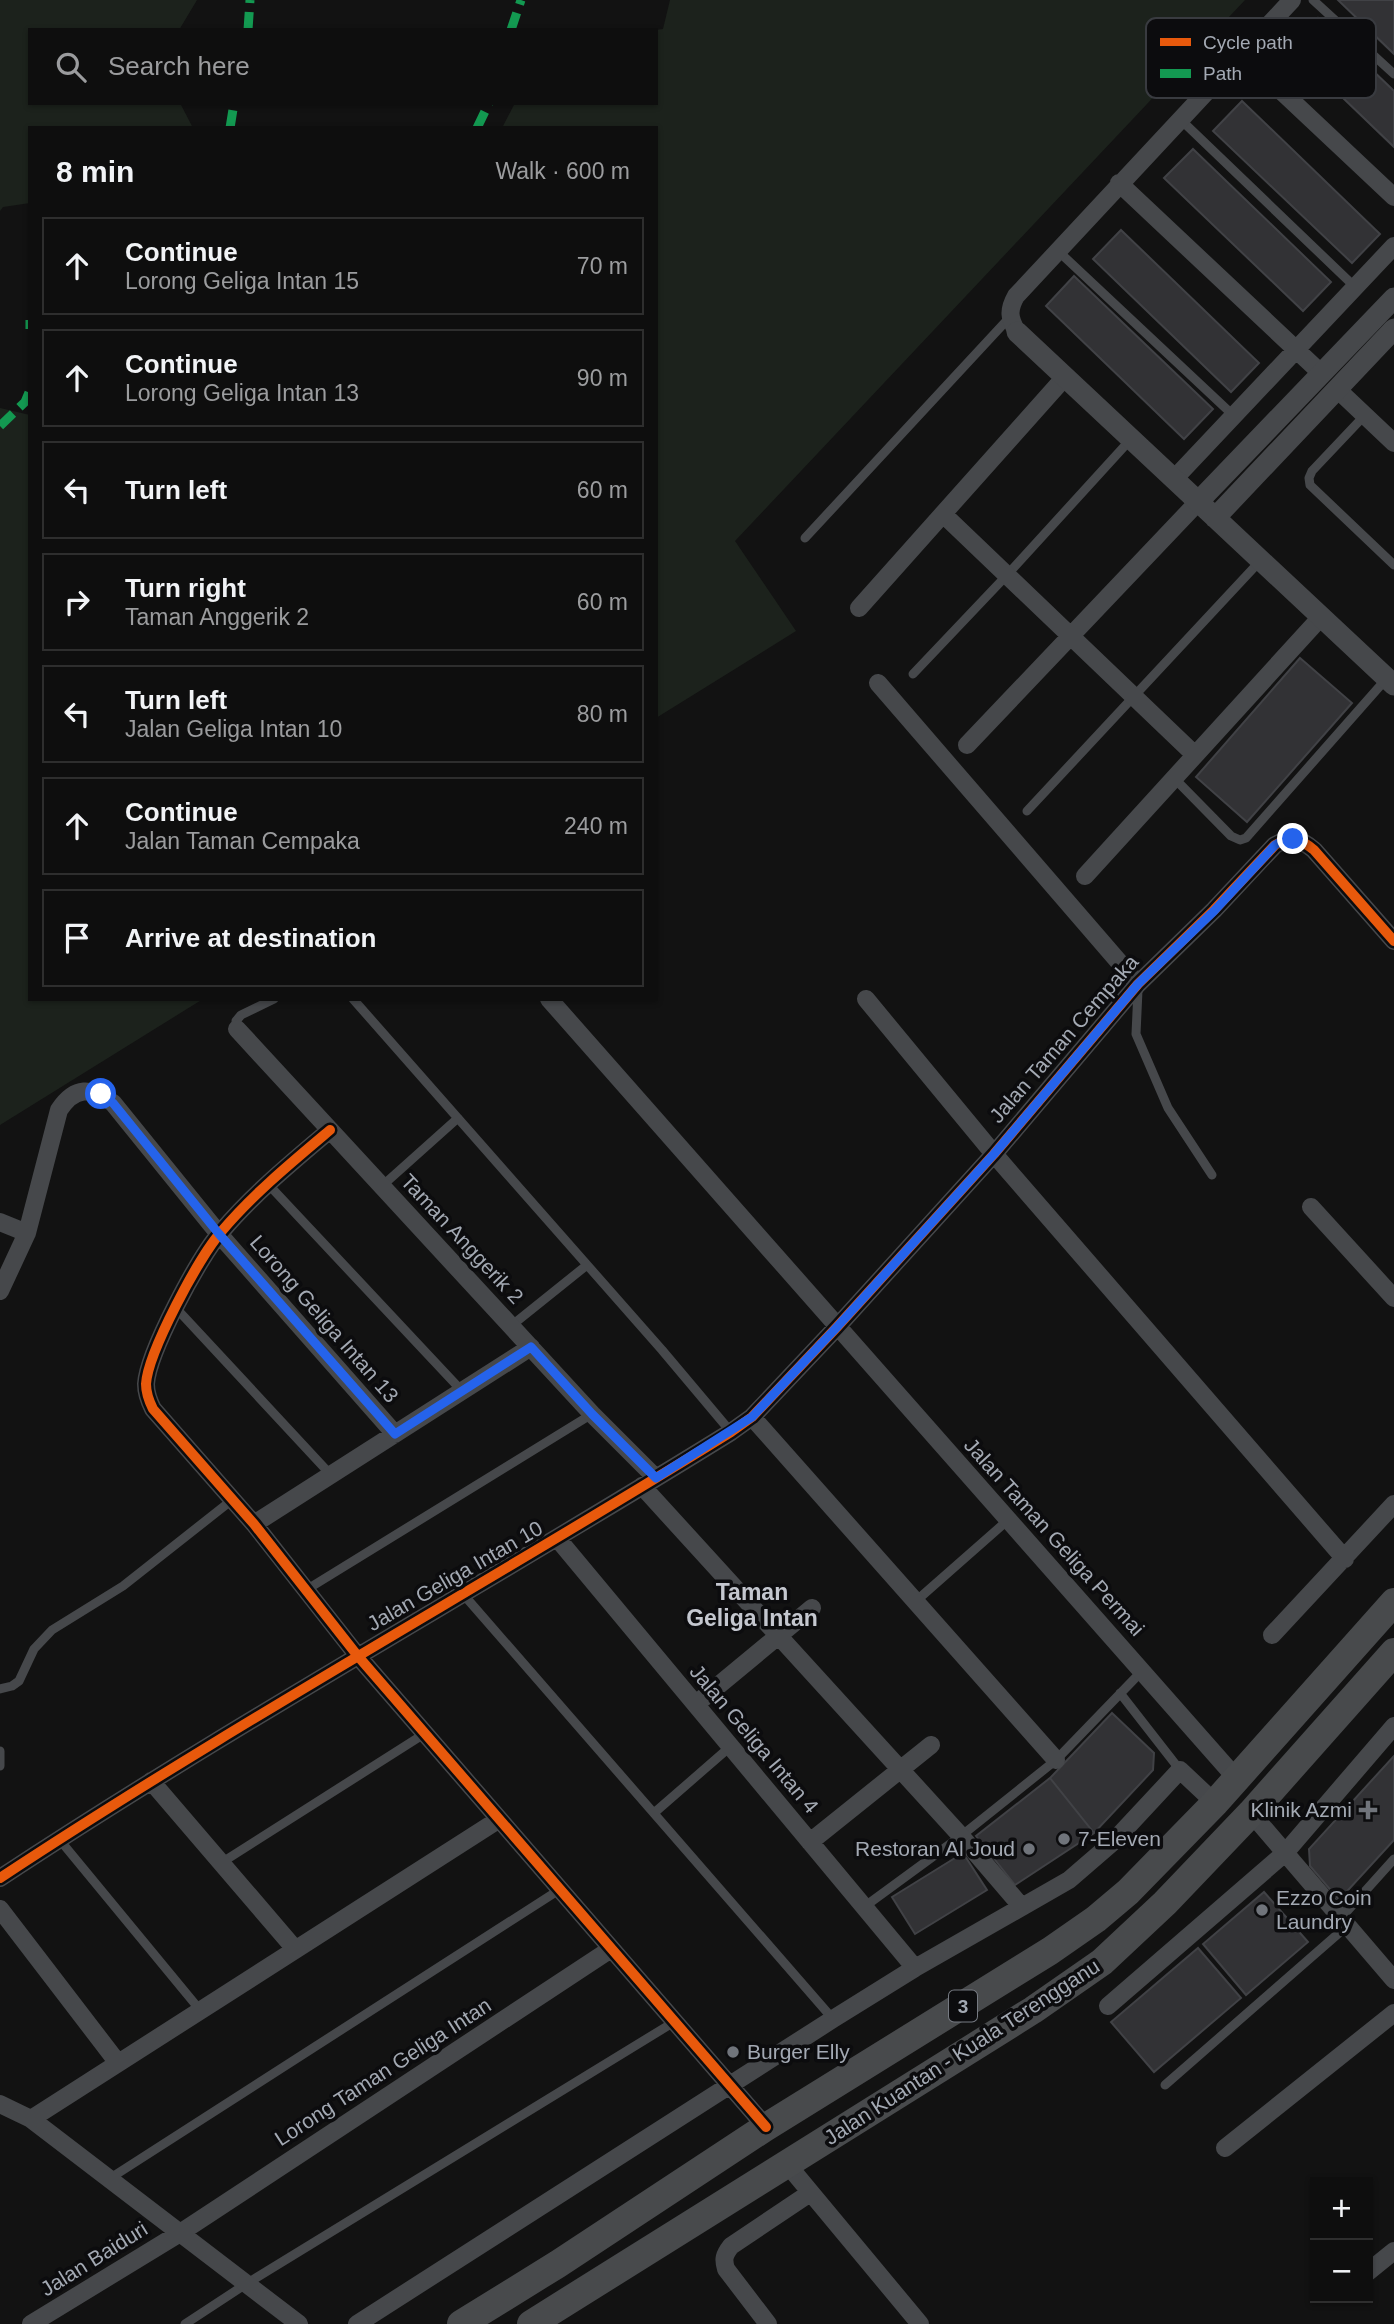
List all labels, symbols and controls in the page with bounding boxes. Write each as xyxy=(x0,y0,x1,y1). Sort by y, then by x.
legend xyxy=(1146,18,1376,98)
search box xyxy=(28,28,658,105)
text: Cycle path xyxy=(1203,32,1293,53)
icon: search xyxy=(52,48,90,86)
text: Search here xyxy=(108,51,250,81)
text: Path xyxy=(1203,63,1242,84)
text: 8 min xyxy=(56,155,134,188)
text: Walk · 600 m xyxy=(495,158,630,184)
text: Continue xyxy=(125,237,238,267)
icon: ahead xyxy=(58,247,96,285)
text: 70 m xyxy=(577,253,628,279)
text: Lorong Geliga Intan 15 xyxy=(125,268,359,294)
text: Continue xyxy=(125,349,238,379)
icon: ahead xyxy=(58,359,96,397)
text: 90 m xyxy=(577,365,628,391)
text: Lorong Geliga Intan 13 xyxy=(125,380,359,406)
icon: left xyxy=(58,471,96,509)
text: Turn left xyxy=(125,475,227,505)
text: 60 m xyxy=(577,477,628,503)
text: Turn right xyxy=(125,573,246,603)
icon: right xyxy=(58,583,96,621)
text: 60 m xyxy=(577,589,628,615)
text: Taman Anggerik 2 xyxy=(125,604,309,630)
text: Turn left xyxy=(125,685,227,715)
icon: left xyxy=(58,695,96,733)
text: 80 m xyxy=(577,701,628,727)
text: Jalan Geliga Intan 10 xyxy=(125,716,342,742)
text: Continue xyxy=(125,797,238,827)
icon: ahead xyxy=(58,807,96,845)
text: 240 m xyxy=(564,813,628,839)
route end xyxy=(1277,823,1308,854)
text: Jalan Taman Cempaka xyxy=(125,828,360,854)
icon: arrive xyxy=(58,919,96,957)
text: Arrive at destination xyxy=(125,923,376,953)
street label: Jalan Taman Cempaka xyxy=(985,950,1143,1127)
route start xyxy=(85,1078,116,1109)
street label: Taman Anggerik 2 xyxy=(397,1169,528,1308)
street label: Lorong Geliga Intan 13 xyxy=(246,1230,403,1407)
street label: Jalan Taman Geliga Permai xyxy=(960,1433,1149,1640)
street label: Jalan Geliga Intan 10 xyxy=(363,1516,546,1635)
district label: Taman Geliga Intan xyxy=(686,1579,818,1631)
street label: Jalan Geliga Intan 4 xyxy=(686,1660,823,1818)
place label: Klinik Azmi xyxy=(1250,1798,1352,1821)
marker: Klinik Azmi xyxy=(1358,1800,1378,1820)
place label: 7-Eleven xyxy=(1078,1827,1161,1850)
marker: 7-Eleven xyxy=(1056,1831,1072,1847)
place label: Restoran Al Joud xyxy=(855,1837,1015,1860)
marker: Restoran Al Joud xyxy=(1021,1841,1037,1857)
place label: Ezzo Coin Laundry xyxy=(1276,1886,1372,1933)
marker: Ezzo Coin Laundry xyxy=(1254,1902,1270,1918)
street label: Jalan Kuantan - Kuala Terengganu xyxy=(820,1954,1103,2149)
road number: 3 xyxy=(949,1990,977,2022)
street label: Lorong Taman Geliga Intan xyxy=(270,1993,495,2150)
place label: Burger Elly xyxy=(747,2040,850,2063)
marker: Burger Elly xyxy=(725,2044,741,2060)
map controls xyxy=(1310,2177,1373,2303)
button: + xyxy=(1310,2177,1373,2240)
street label: Jalan Baiduri xyxy=(36,2217,151,2300)
button: − xyxy=(1310,2240,1373,2303)

